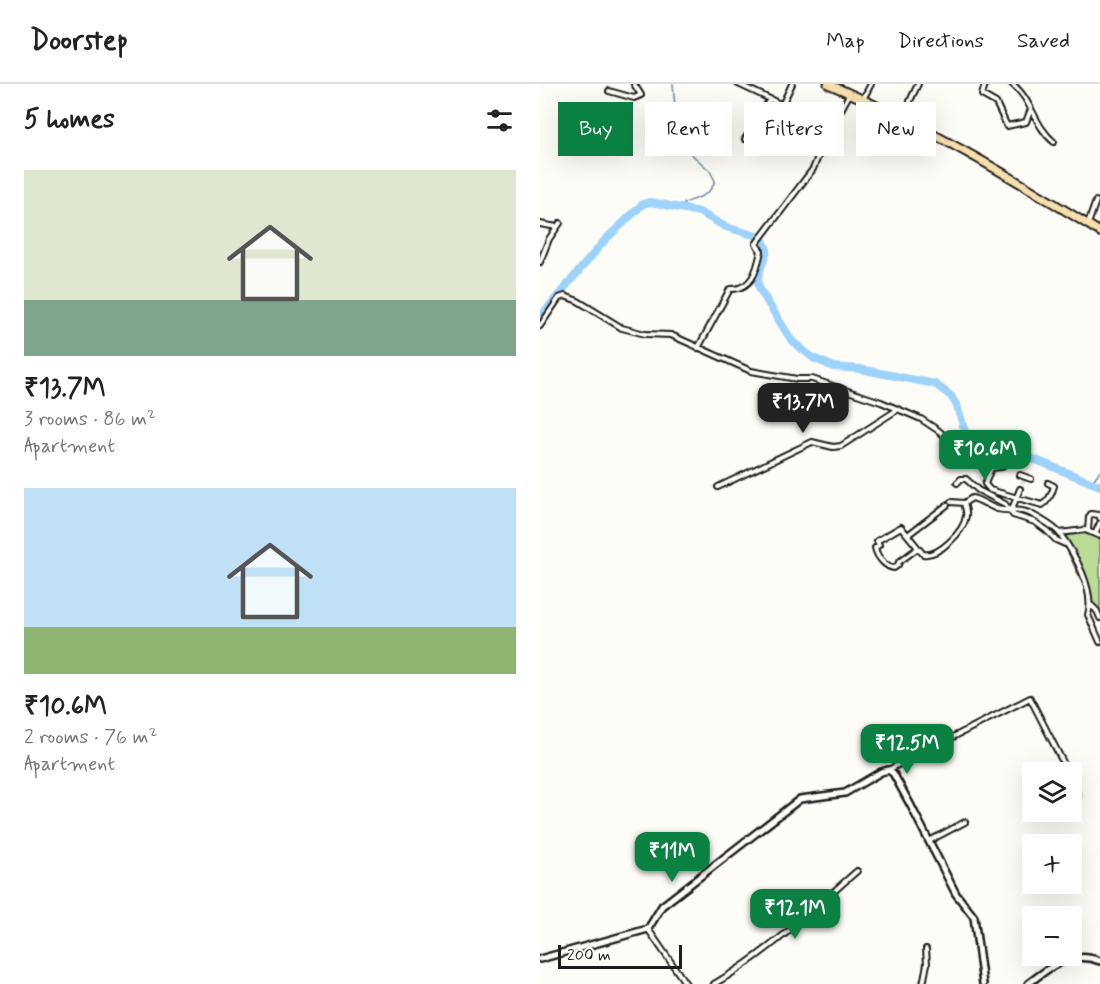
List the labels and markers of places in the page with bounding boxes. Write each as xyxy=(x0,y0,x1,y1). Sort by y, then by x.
pin: ₹13.7M xyxy=(754,383,852,434)
pin: ₹10.6M xyxy=(936,430,1034,481)
pin: ₹12.5M xyxy=(858,724,956,775)
pin: ₹11M xyxy=(636,832,708,883)
pin: ₹12.1M xyxy=(746,889,844,940)

